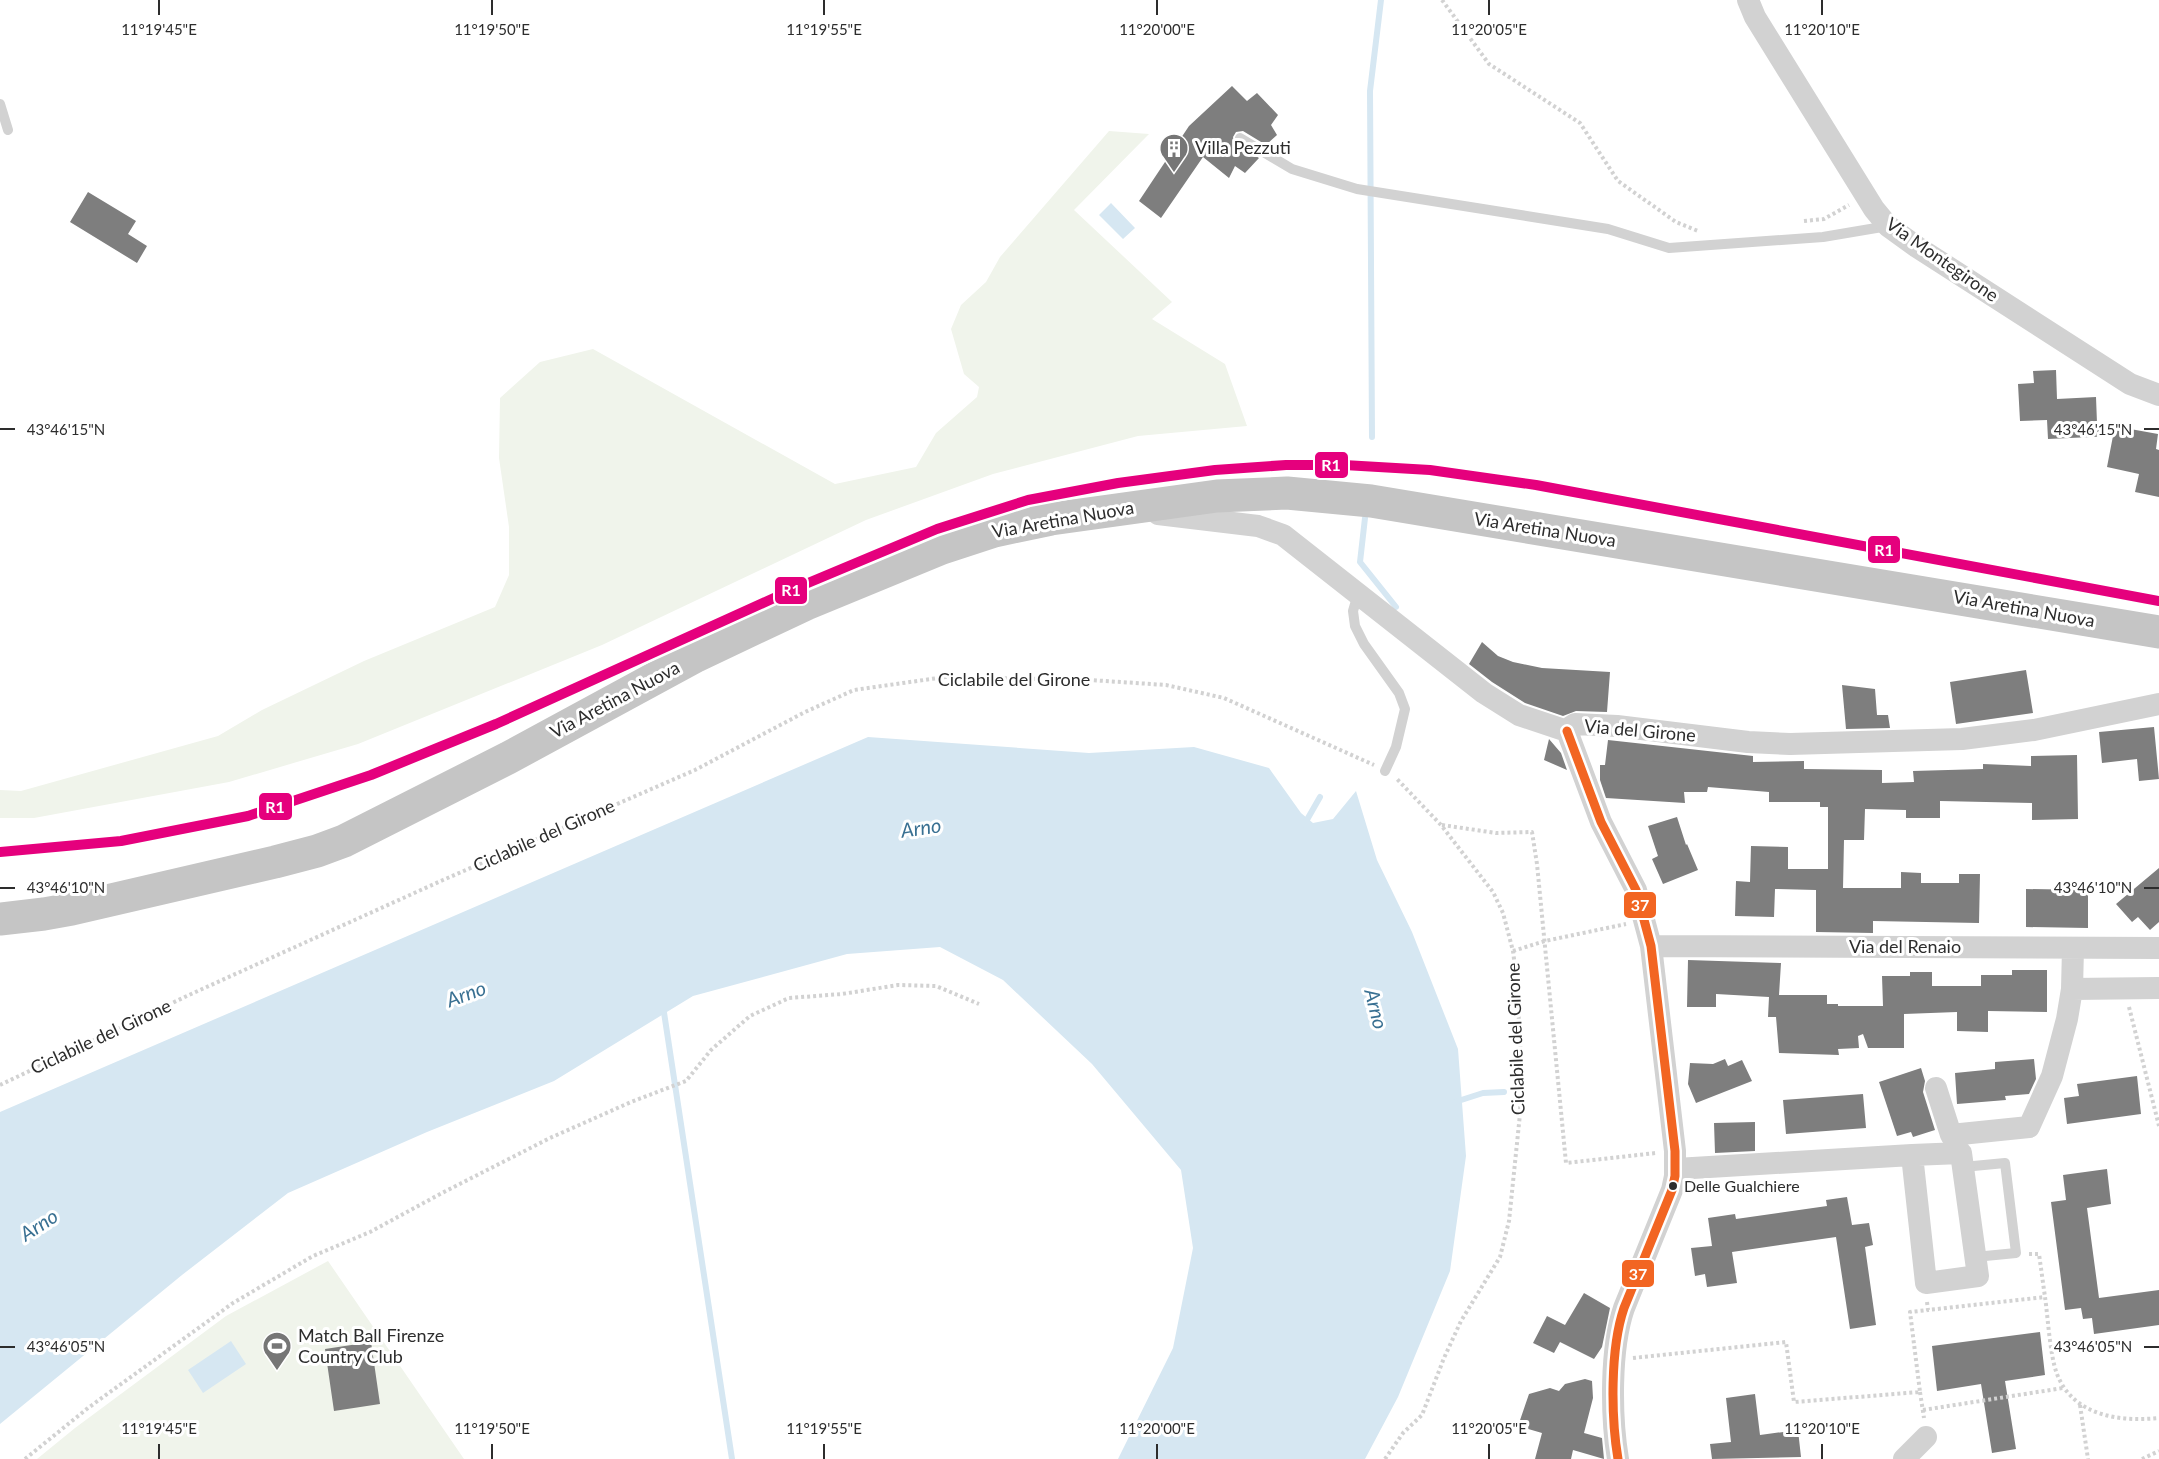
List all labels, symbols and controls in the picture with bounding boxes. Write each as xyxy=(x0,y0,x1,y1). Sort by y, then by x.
text: 11°19'45"E xyxy=(121,20,197,38)
text: 11°19'50"E xyxy=(454,20,530,38)
text: 11°19'55"E xyxy=(786,20,862,38)
text: 11°20'00"E xyxy=(1119,20,1195,38)
text: 11°20'05"E xyxy=(1451,20,1527,38)
text: 11°20'10"E xyxy=(1784,20,1860,38)
building icon: Villa Pezzuti xyxy=(1158,132,1190,174)
place label: Villa Pezzuti xyxy=(1195,136,1291,158)
street label: Via Montegirone xyxy=(1882,212,2003,306)
text: 43°46'15"N xyxy=(27,420,105,438)
text: 43°46'15"N xyxy=(2054,420,2132,438)
line badge: R1 xyxy=(1314,451,1349,479)
text: R1 xyxy=(1321,455,1341,474)
street label: Via Aretina Nuova xyxy=(990,496,1135,542)
street label: Via Aretina Nuova xyxy=(1473,507,1618,551)
line badge: R1 xyxy=(1867,535,1901,564)
text: R1 xyxy=(1874,540,1894,559)
line badge: R1 xyxy=(774,576,808,605)
text: R1 xyxy=(781,580,801,599)
street label: Via Aretina Nuova xyxy=(1952,585,2097,631)
street label: Via Aretina Nuova xyxy=(546,656,683,743)
street label: Ciclabile del Girone xyxy=(938,668,1090,690)
street label: Via del Girone xyxy=(1583,714,1697,746)
line badge: R1 xyxy=(258,792,293,821)
street label: Ciclabile del Girone xyxy=(469,794,618,876)
text: R1 xyxy=(265,797,285,816)
water label: Arno xyxy=(898,812,943,842)
text: 43°46'10"N xyxy=(27,878,105,896)
text: 43°46'10"N xyxy=(2054,878,2132,896)
line badge: 37 xyxy=(1623,891,1657,919)
text: 37 xyxy=(1631,895,1649,914)
street label: Via del Renaio xyxy=(1849,935,1961,957)
street label: Ciclabile del Girone xyxy=(1501,962,1529,1116)
water label: Arno xyxy=(442,975,489,1012)
water label: Arno xyxy=(1360,985,1394,1031)
street label: Ciclabile del Girone xyxy=(27,994,174,1078)
place label: Delle Gualchiere xyxy=(1684,1176,1800,1195)
marker: Delle Gualchiere xyxy=(1667,1180,1679,1192)
water label: Arno xyxy=(14,1203,62,1246)
line badge: 37 xyxy=(1621,1259,1655,1288)
text: 37 xyxy=(1629,1264,1647,1283)
place label: Match Ball Firenze Country Club xyxy=(298,1324,444,1367)
sports icon: Match Ball Firenze Country Club xyxy=(261,1330,293,1372)
text: 43°46'05"N xyxy=(27,1337,105,1355)
text: 43°46'05"N xyxy=(2054,1337,2132,1355)
text: 11°19'45"E xyxy=(121,1419,197,1437)
text: 11°19'50"E xyxy=(454,1419,530,1437)
text: 11°19'55"E xyxy=(786,1419,862,1437)
text: 11°20'00"E xyxy=(1119,1419,1195,1437)
text: 11°20'05"E xyxy=(1451,1419,1527,1437)
text: 11°20'10"E xyxy=(1784,1419,1860,1437)

